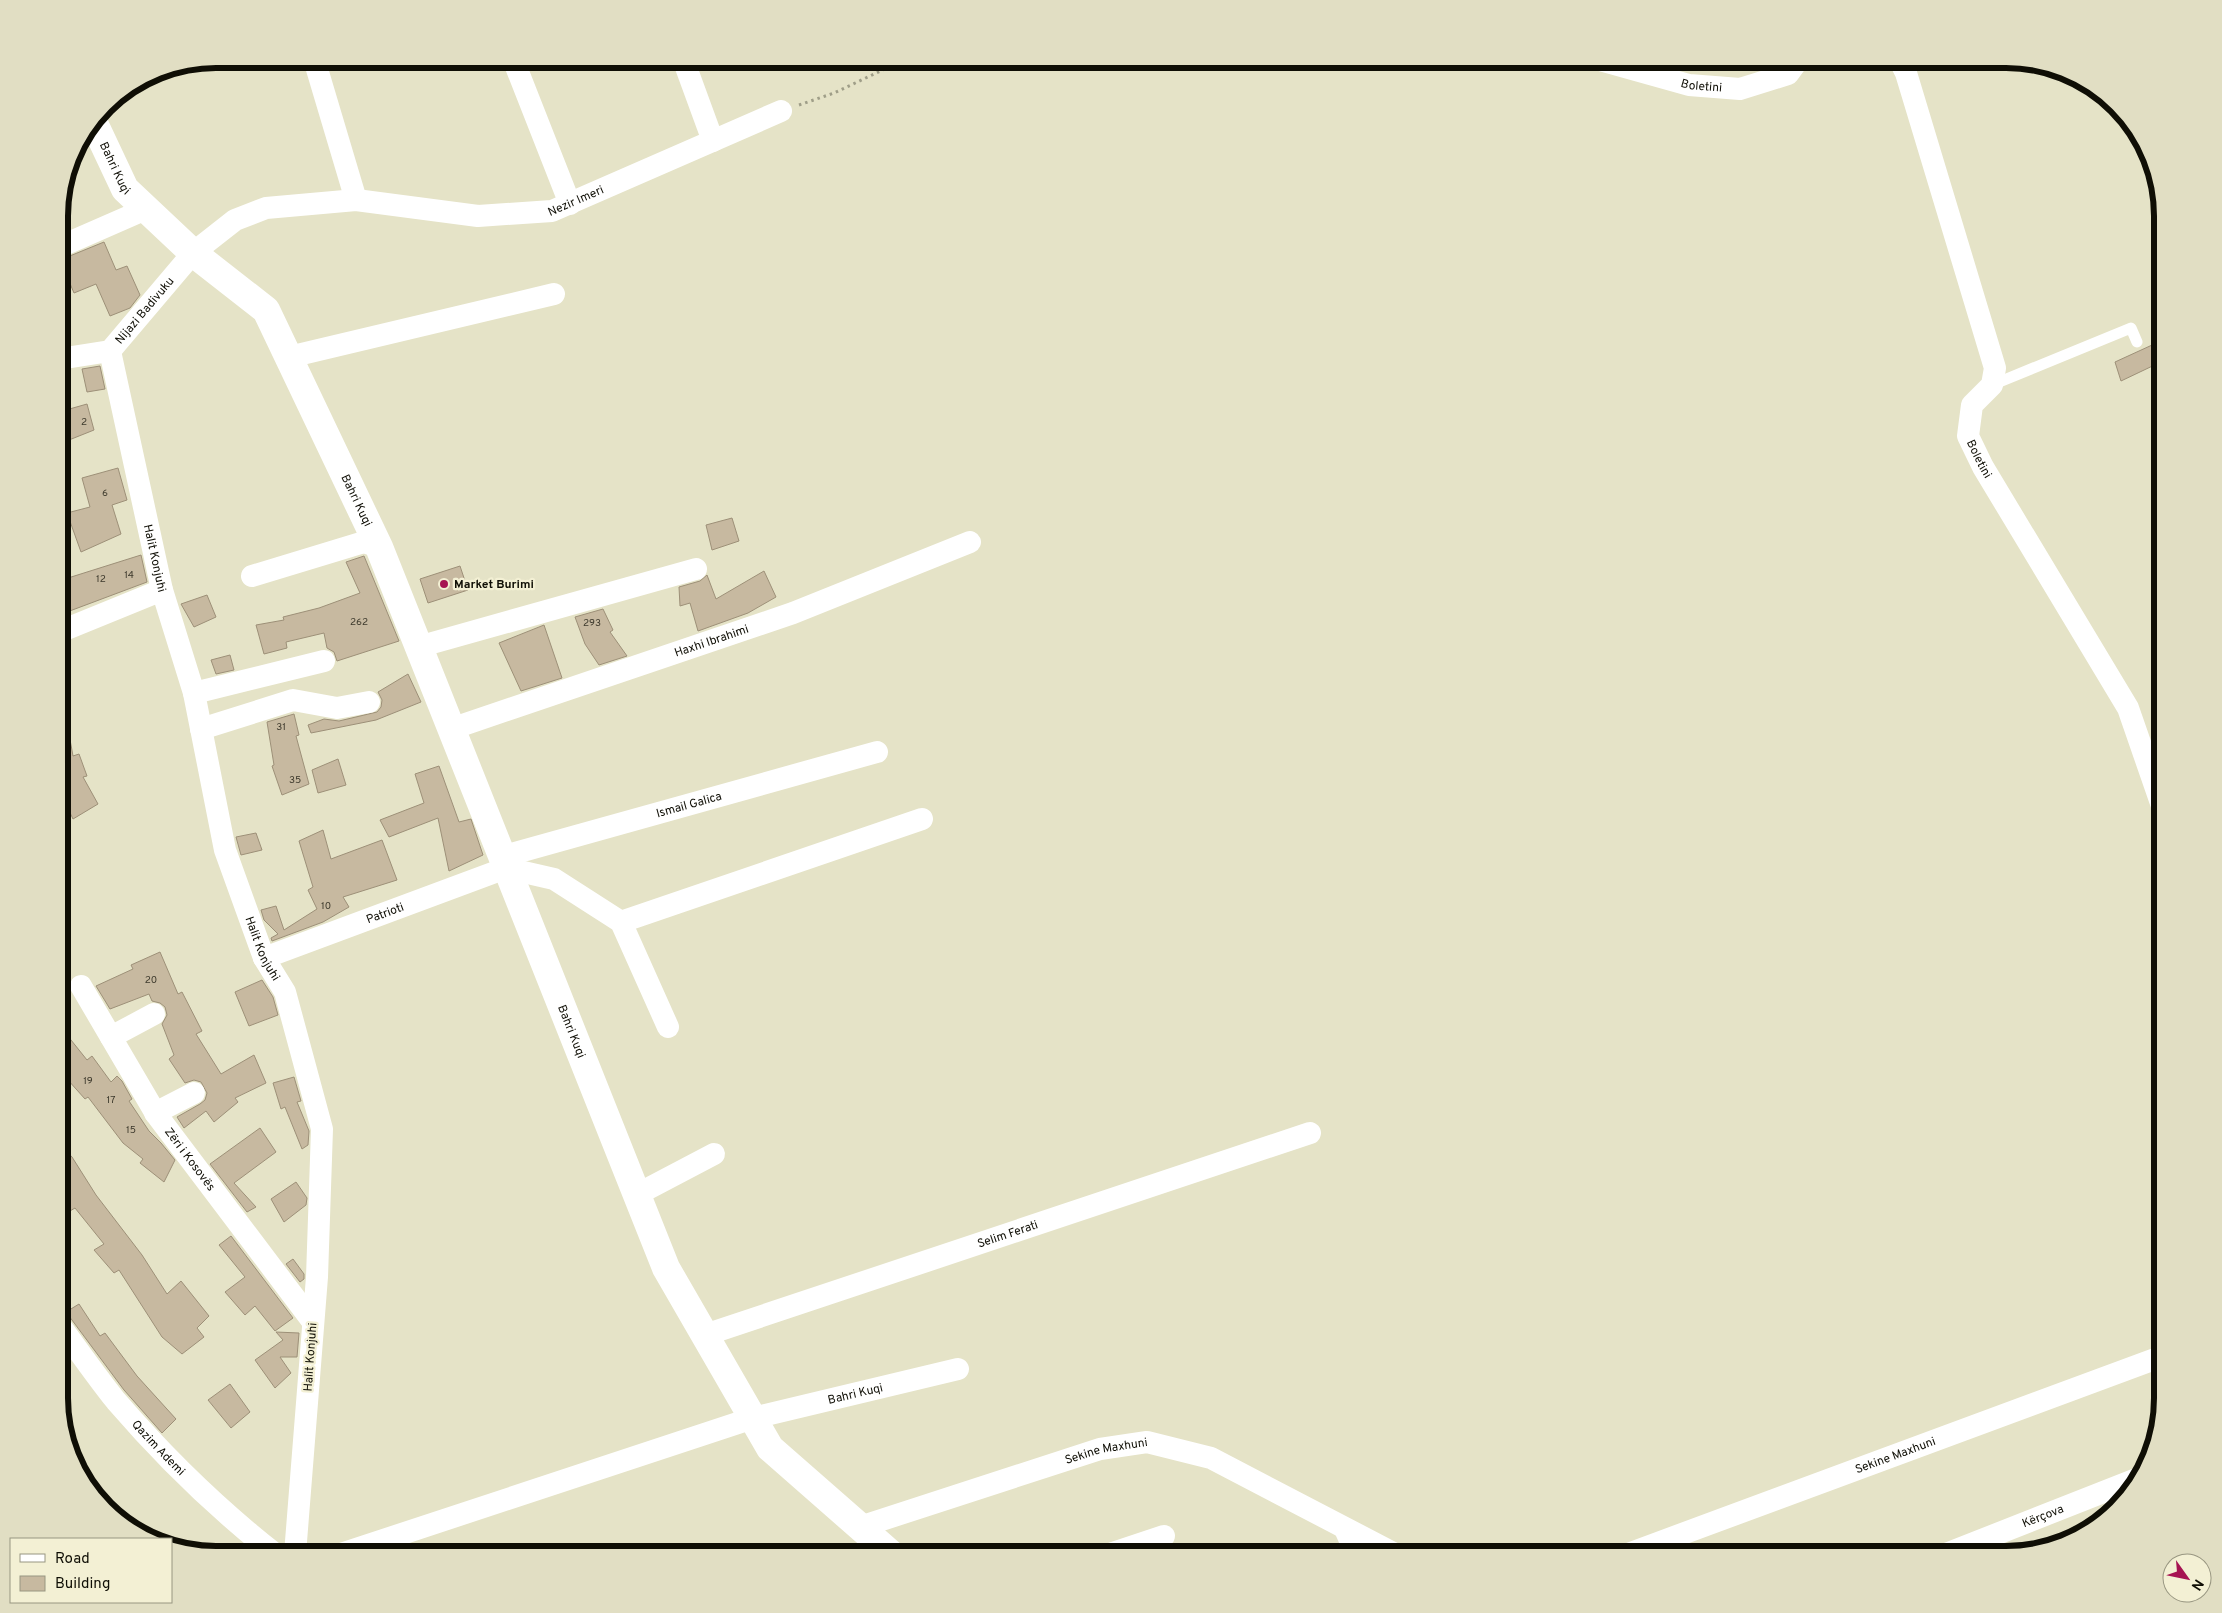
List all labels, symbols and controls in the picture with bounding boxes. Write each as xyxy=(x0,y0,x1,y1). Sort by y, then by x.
street label: Boletini xyxy=(1679,76,1723,97)
street label: Bahri Kuqi xyxy=(95,140,133,199)
street label: Nezir Imeri xyxy=(546,182,606,221)
street label: Nijazi Badivuku xyxy=(112,274,178,348)
house number: 2 xyxy=(81,416,87,429)
street label: Boletini xyxy=(1962,437,1995,482)
street label: Bahri Kuqi xyxy=(337,472,375,530)
house number: 6 xyxy=(102,487,108,500)
street label: Halit Konjuhi xyxy=(139,523,169,594)
house number: 14 xyxy=(124,569,134,582)
house number: 12 xyxy=(96,573,106,586)
place label: Market Burimi xyxy=(454,577,534,593)
marker: Market Burimi xyxy=(438,578,450,590)
house number: 262 xyxy=(350,616,368,629)
house number: 293 xyxy=(583,617,601,630)
street label: Haxhi Ibrahimi xyxy=(673,622,751,662)
house number: 31 xyxy=(276,721,286,734)
house number: 35 xyxy=(289,774,301,787)
street label: Ismail Galica xyxy=(654,789,724,822)
house number: 10 xyxy=(321,900,331,913)
street label: Patrioti xyxy=(364,900,406,928)
street label: Halit Konjuhi xyxy=(241,914,283,984)
house number: 20 xyxy=(145,974,157,987)
street label: Bahri Kuqi xyxy=(553,1003,589,1061)
house number: 19 xyxy=(83,1075,93,1088)
house number: 17 xyxy=(107,1094,115,1107)
house number: 15 xyxy=(126,1124,136,1137)
street label: Zëri i Kosovës xyxy=(160,1125,218,1195)
street label: Selim Ferati xyxy=(975,1217,1040,1252)
street label: Halit Konjuhi xyxy=(301,1322,321,1392)
street label: Bahri Kuqi xyxy=(826,1380,885,1409)
street label: Qazim Ademi xyxy=(128,1417,188,1480)
street label: Sekine Maxhuni xyxy=(1853,1434,1938,1478)
street label: Sekine Maxhuni xyxy=(1063,1435,1149,1469)
street label: Kërçova xyxy=(2020,1501,2066,1532)
legend xyxy=(10,1538,172,1603)
text: Road xyxy=(55,1550,90,1569)
north arrow xyxy=(2162,1553,2212,1603)
text: Building xyxy=(55,1575,110,1594)
text: N xyxy=(2187,1575,2207,1593)

